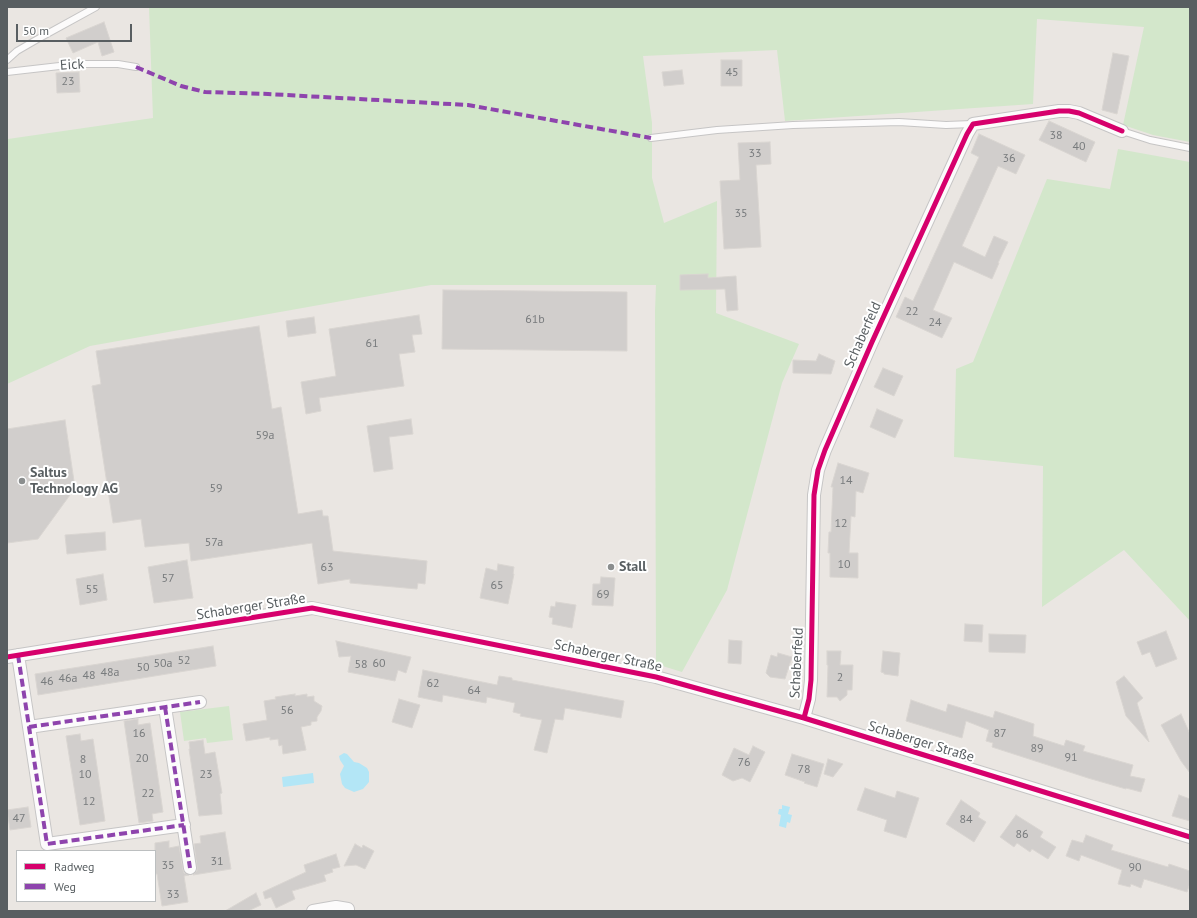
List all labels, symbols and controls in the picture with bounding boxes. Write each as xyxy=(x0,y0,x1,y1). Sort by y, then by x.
scale bar xyxy=(18,16,134,42)
text: 50 m xyxy=(23,23,49,38)
street label: Eick xyxy=(59,56,85,74)
house number: 45 xyxy=(725,66,739,80)
house number: 23 xyxy=(61,75,75,89)
house number: 38 xyxy=(1049,129,1063,143)
house number: 40 xyxy=(1072,140,1086,154)
house number: 33 xyxy=(748,147,762,161)
house number: 36 xyxy=(1002,152,1016,166)
house number: 35 xyxy=(734,207,748,221)
street label: Schaberfeld xyxy=(841,299,885,371)
house number: 22 xyxy=(905,305,919,319)
house number: 61b xyxy=(525,313,545,327)
house number: 24 xyxy=(928,316,942,330)
house number: 61 xyxy=(365,337,379,351)
house number: 59a xyxy=(255,429,275,443)
place label: Saltus Technology AG xyxy=(30,465,118,498)
house number: 14 xyxy=(839,474,853,488)
marker: Saltus Technology AG xyxy=(17,476,27,486)
house number: 59 xyxy=(209,482,223,496)
house number: 12 xyxy=(834,517,848,531)
house number: 57a xyxy=(205,536,223,550)
house number: 10 xyxy=(837,558,851,572)
place label: Stall xyxy=(619,559,646,575)
house number: 63 xyxy=(320,561,334,575)
marker: Stall xyxy=(606,562,616,572)
house number: 57 xyxy=(161,572,175,586)
house number: 65 xyxy=(490,579,504,593)
house number: 55 xyxy=(85,583,99,597)
house number: 69 xyxy=(596,588,610,602)
street label: Schaberger Straße xyxy=(195,590,307,624)
street label: Schaberfeld xyxy=(787,627,807,699)
street label: Schaberger Straße xyxy=(552,636,664,676)
house number: 52 xyxy=(177,654,191,668)
house number: 50a xyxy=(153,657,173,671)
house number: 60 xyxy=(372,657,386,671)
house number: 58 xyxy=(354,658,368,672)
house number: 50 xyxy=(136,661,150,675)
house number: 48a xyxy=(100,666,120,680)
house number: 48 xyxy=(82,669,96,683)
house number: 2 xyxy=(837,671,843,685)
house number: 46a xyxy=(58,672,78,686)
house number: 46 xyxy=(40,675,54,689)
house number: 62 xyxy=(426,677,440,691)
house number: 64 xyxy=(467,684,481,698)
house number: 56 xyxy=(280,704,294,718)
street label: Schaberger Straße xyxy=(866,718,976,766)
house number: 16 xyxy=(132,727,146,741)
house number: 87 xyxy=(993,727,1007,741)
house number: 89 xyxy=(1030,742,1044,756)
house number: 91 xyxy=(1064,751,1078,765)
house number: 20 xyxy=(135,752,149,766)
house number: 8 xyxy=(80,753,86,767)
house number: 76 xyxy=(737,756,751,770)
house number: 78 xyxy=(797,763,811,777)
house number: 10 xyxy=(78,768,92,782)
house number: 23 xyxy=(199,768,213,782)
house number: 22 xyxy=(141,787,155,801)
house number: 12 xyxy=(82,795,96,809)
house number: 47 xyxy=(12,812,26,826)
house number: 84 xyxy=(959,813,973,827)
house number: 86 xyxy=(1015,828,1029,842)
legend xyxy=(16,850,156,902)
house number: 31 xyxy=(210,855,224,869)
text: Radweg xyxy=(54,859,95,874)
house number: 35 xyxy=(161,859,175,873)
house number: 90 xyxy=(1128,861,1142,875)
text: Weg xyxy=(54,879,76,894)
house number: 33 xyxy=(166,888,180,902)

